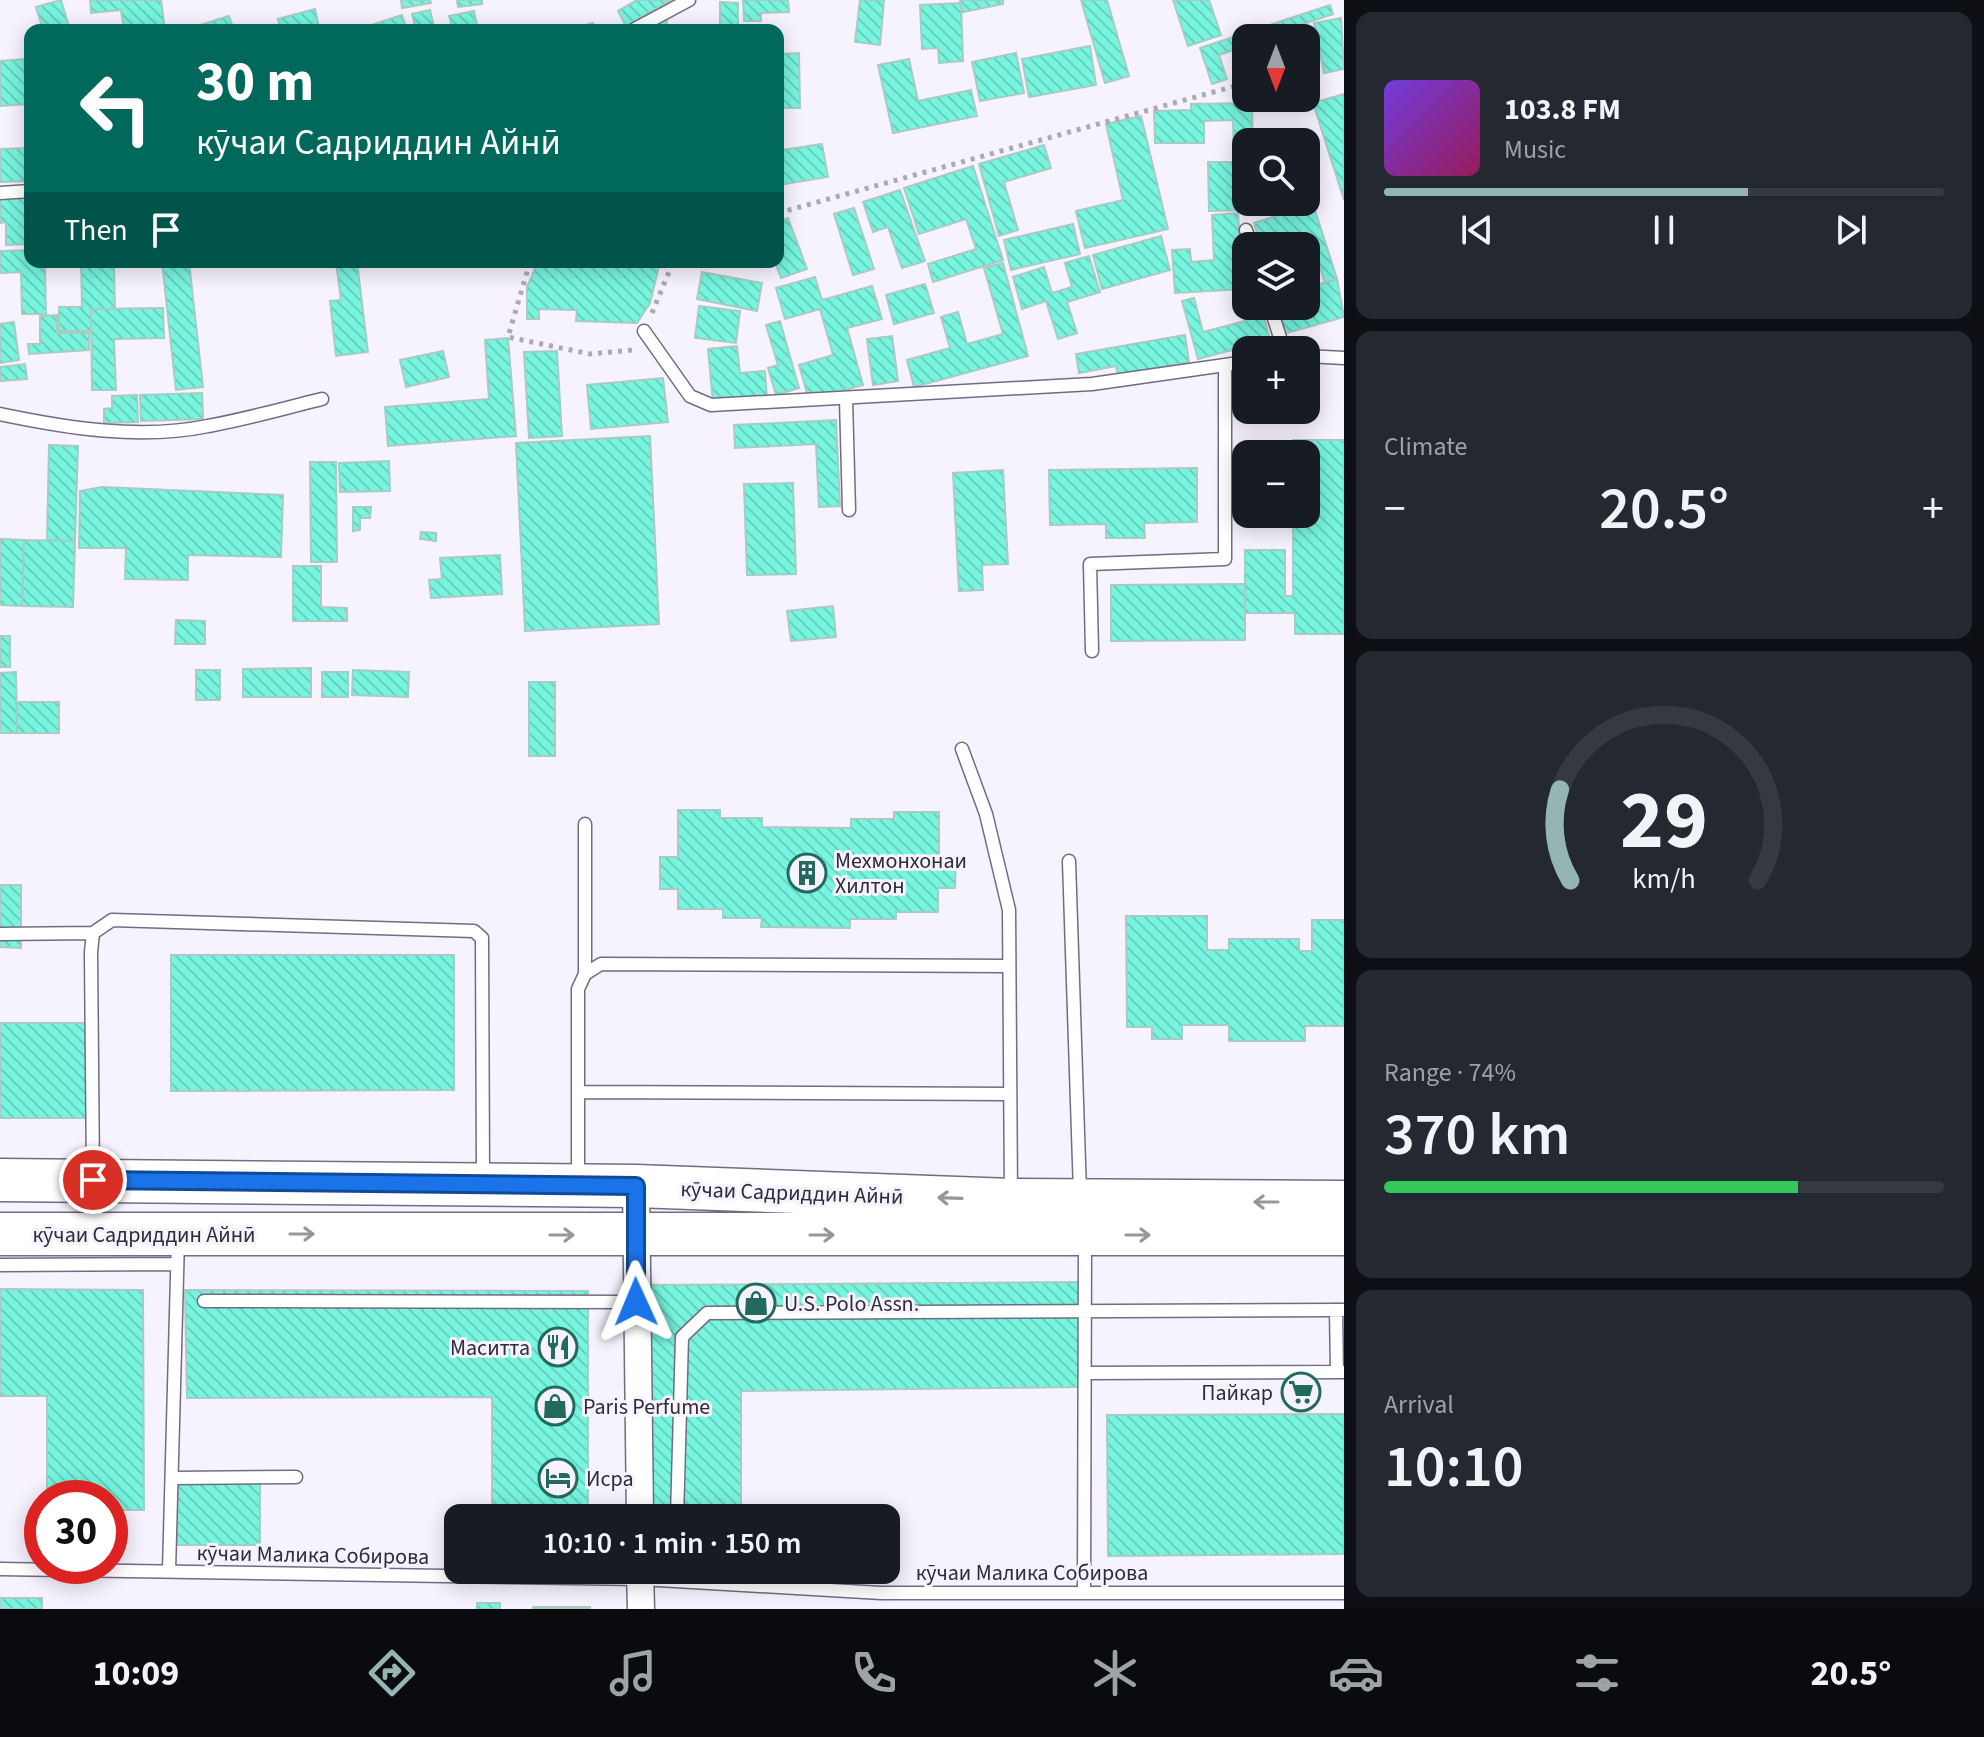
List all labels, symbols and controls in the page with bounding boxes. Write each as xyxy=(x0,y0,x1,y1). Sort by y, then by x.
north arrow xyxy=(1232,24,1320,112)
map controls xyxy=(1232,24,1320,528)
text: 30 m xyxy=(196,43,314,122)
icon: left xyxy=(64,56,168,160)
text: 103.8 FM xyxy=(1504,88,1621,131)
text: кӯчаи Садриддин Айнӣ xyxy=(196,117,561,168)
button: search xyxy=(1232,128,1320,216)
text: Music xyxy=(1504,131,1566,168)
icon: arrive xyxy=(144,208,188,252)
icon: previous xyxy=(1455,208,1499,252)
icon: pause xyxy=(1642,208,1686,252)
icon: next xyxy=(1829,208,1873,252)
text: Then xyxy=(64,209,128,252)
button: layers xyxy=(1232,232,1320,320)
button: + xyxy=(1232,336,1320,424)
text: Climate xyxy=(1384,428,1468,465)
button: − xyxy=(1232,440,1320,528)
text: 20.5° xyxy=(1599,467,1729,552)
text: − xyxy=(1384,478,1406,541)
text: + xyxy=(1922,478,1944,541)
text: 29 xyxy=(1620,761,1708,879)
place label: Мехмонхонаи Хилтон xyxy=(835,845,967,902)
building icon: Мехмонхонаи Хилтон xyxy=(786,852,828,894)
text: km/h xyxy=(1632,859,1696,899)
text: Range · 74% xyxy=(1384,1054,1516,1091)
text: 370 km xyxy=(1384,1093,1570,1178)
pin xyxy=(59,1146,127,1214)
icon: arrive xyxy=(71,1158,115,1202)
street label: кӯчаи Садриддин Айнӣ xyxy=(680,1173,904,1213)
one-way arrow xyxy=(937,1190,964,1205)
one-way arrow xyxy=(1253,1194,1280,1209)
street label: кӯчаи Садриддин Айнӣ xyxy=(33,1219,256,1251)
one-way arrow xyxy=(288,1226,315,1242)
one-way arrow xyxy=(548,1227,575,1243)
one-way arrow xyxy=(808,1227,835,1243)
one-way arrow xyxy=(1124,1227,1151,1242)
position arrow xyxy=(594,1260,678,1344)
shop icon: U.S. Polo Assn. xyxy=(735,1282,777,1324)
place label: U.S. Polo Assn. xyxy=(784,1288,919,1320)
restaurant icon: Маситта xyxy=(537,1326,579,1368)
place label: Маситта xyxy=(450,1332,530,1364)
supermarket icon: Пайкар xyxy=(1280,1371,1322,1413)
place label: Пайкар xyxy=(1201,1377,1273,1409)
shop icon: Paris Perfume xyxy=(534,1385,576,1427)
text: Arrival xyxy=(1384,1386,1454,1423)
place label: Paris Perfume xyxy=(583,1391,710,1423)
text: 10:10 xyxy=(1384,1425,1524,1510)
hotel icon: Исра xyxy=(537,1457,579,1499)
place label: Исра xyxy=(586,1463,634,1495)
speed limit sign: 30 xyxy=(24,1480,128,1584)
text: 10:10 · 1 min · 150 m xyxy=(542,1522,802,1565)
street label: кӯчаи Малика Собирова xyxy=(196,1537,430,1573)
street label: кӯчаи Малика Собирова xyxy=(916,1557,1148,1589)
icon: directions xyxy=(364,1645,420,1701)
icon: music xyxy=(605,1645,661,1701)
icon: phone xyxy=(846,1645,902,1701)
icon: climate xyxy=(1087,1645,1143,1701)
icon: car xyxy=(1328,1645,1384,1701)
icon: filters xyxy=(1569,1645,1625,1701)
text: 10:09 xyxy=(93,1648,179,1699)
text: 20.5° xyxy=(1810,1648,1891,1699)

